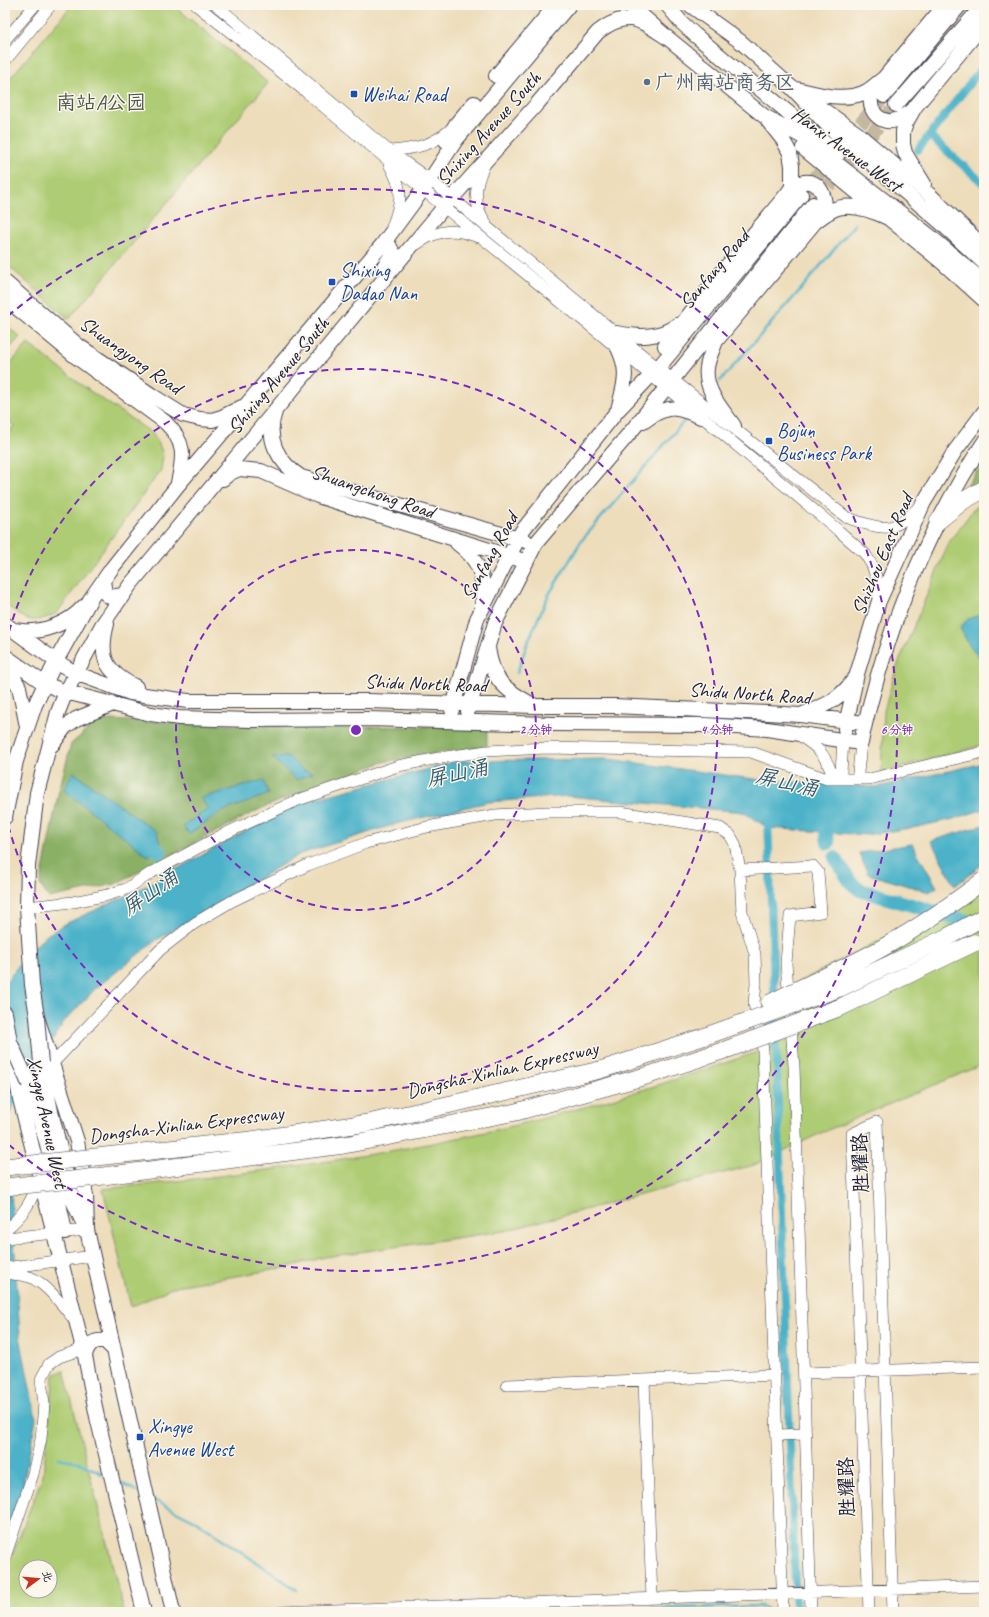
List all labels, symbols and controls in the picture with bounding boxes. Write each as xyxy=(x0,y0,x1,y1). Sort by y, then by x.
street label: Shixing Avenue South xyxy=(430,65,547,191)
place label: 广州南站商务区 xyxy=(655,70,795,95)
marker: 广州南站商务区 xyxy=(642,77,652,87)
place label: Weihai Road xyxy=(362,82,450,107)
marker: Weihai Road xyxy=(349,89,359,99)
park label: 南站A公园 xyxy=(56,90,146,115)
street label: Hanxi Avenue West xyxy=(787,101,909,200)
street label: Sanfang Road xyxy=(674,222,757,314)
place label: Shixing Dadao Nan xyxy=(340,258,418,306)
marker: Shixing Dadao Nan xyxy=(327,277,337,287)
street label: Shuangyong Road xyxy=(75,311,189,402)
street label: Shixing Avenue South xyxy=(222,311,335,439)
place label: Bojun Business Park xyxy=(777,418,873,466)
marker: Bojun Business Park xyxy=(764,436,774,446)
street label: Shuangchong Road xyxy=(308,459,441,525)
street label: Shizhou East Road xyxy=(846,487,920,618)
street label: Sanfang Road xyxy=(455,505,525,604)
street label: Shidu North Road xyxy=(365,669,491,698)
street label: Shidu North Road xyxy=(688,677,815,710)
text: 2 分钟 xyxy=(520,722,552,738)
text: 4 分钟 xyxy=(701,722,733,738)
text: 6 分钟 xyxy=(881,722,913,738)
centre of rings xyxy=(349,723,363,737)
water label: 屏山涌 xyxy=(423,754,491,792)
water label: 屏山涌 xyxy=(753,762,822,802)
water label: 屏山涌 xyxy=(117,863,184,921)
street label: Dongsha-Xinlian Expressway xyxy=(404,1035,602,1104)
street label: Xingye Avenue West xyxy=(21,1054,74,1192)
street label: Dongsha-Xinlian Expressway xyxy=(87,1100,287,1149)
street label: 胜耀路 xyxy=(847,1132,874,1193)
place label: Xingye Avenue West xyxy=(148,1414,236,1462)
marker: Xingye Avenue West xyxy=(135,1432,145,1442)
street label: 胜耀路 xyxy=(833,1456,860,1517)
north arrow xyxy=(18,1559,58,1599)
text: 北 xyxy=(39,1569,56,1583)

